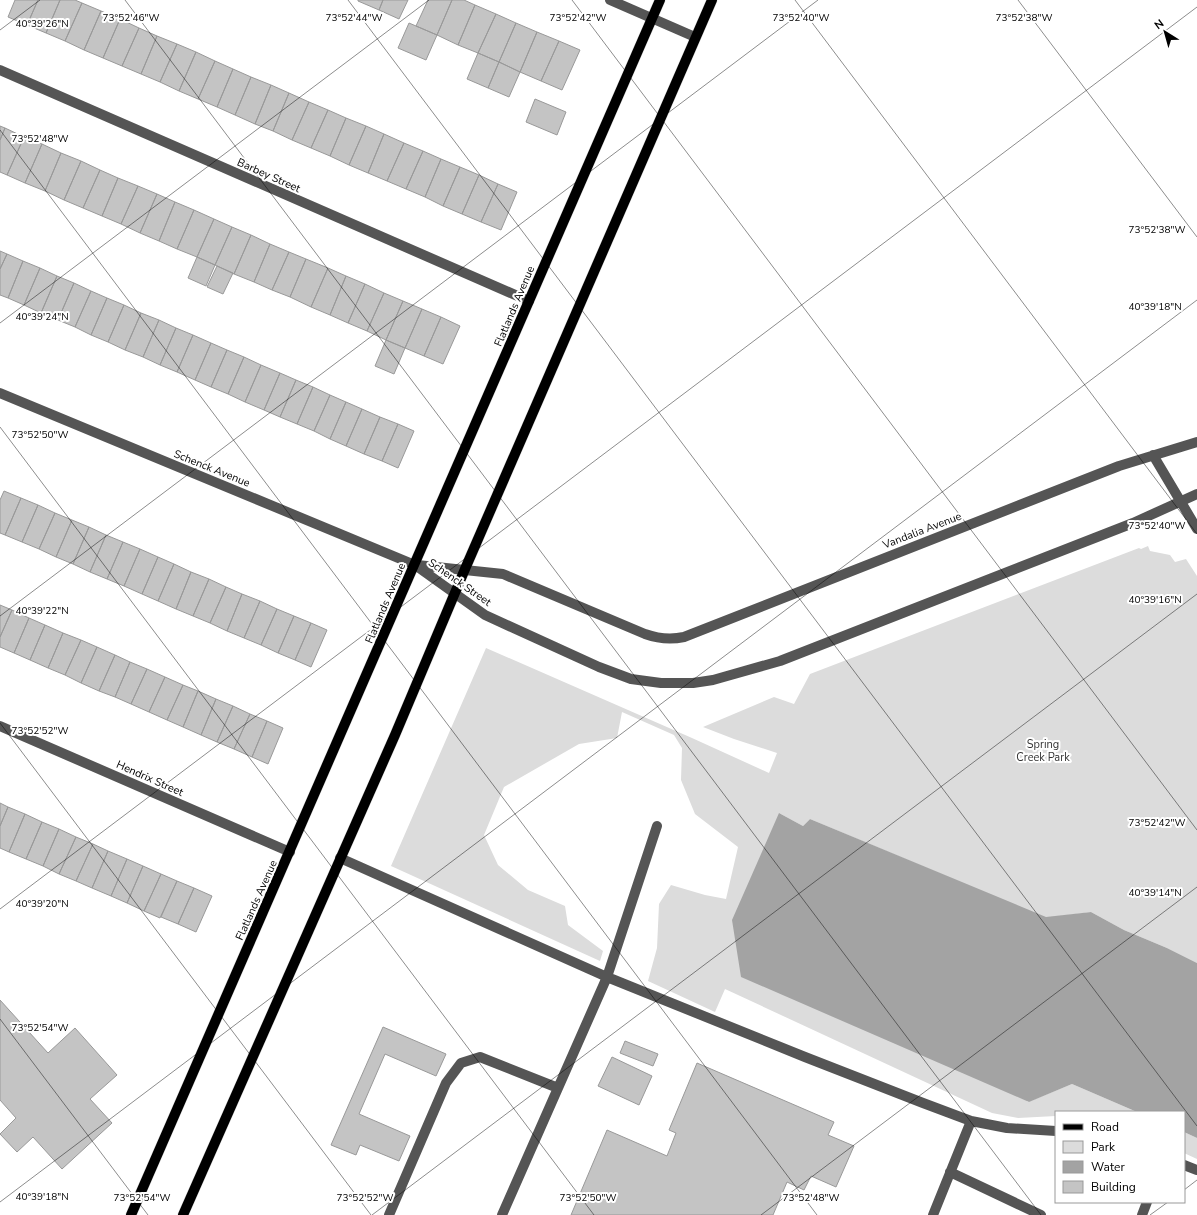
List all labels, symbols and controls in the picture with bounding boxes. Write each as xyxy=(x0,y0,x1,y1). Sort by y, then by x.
text: 73°52'46"W xyxy=(103,11,159,25)
text: 73°52'44"W xyxy=(326,11,382,25)
text: 73°52'42"W xyxy=(550,11,606,25)
text: 73°52'40"W xyxy=(773,11,829,25)
text: 73°52'38"W xyxy=(996,11,1052,25)
north arrow xyxy=(1145,12,1185,52)
text: N xyxy=(1151,16,1167,33)
text: 40°39'26"N xyxy=(15,17,69,31)
text: 73°52'48"W xyxy=(12,132,68,146)
street label: Barbey Street xyxy=(235,155,303,196)
text: 73°52'38"W xyxy=(1129,223,1185,237)
street label: Flatlands Avenue xyxy=(491,263,538,349)
text: 40°39'18"N xyxy=(1128,300,1182,314)
text: 40°39'24"N xyxy=(15,310,69,324)
text: 73°52'50"W xyxy=(12,428,68,442)
street label: Schenck Avenue xyxy=(171,446,252,491)
street label: Vandalia Avenue xyxy=(880,509,964,553)
text: 73°52'40"W xyxy=(1129,519,1185,533)
street label: Schenck Street xyxy=(425,555,494,610)
street label: Flatlands Avenue xyxy=(362,560,409,646)
text: 40°39'16"N xyxy=(1128,593,1182,607)
text: 40°39'22"N xyxy=(15,604,69,618)
text: 73°52'52"W xyxy=(12,724,68,738)
park label: Spring Creek Park xyxy=(1016,737,1070,765)
street label: Hendrix Street xyxy=(114,757,186,800)
text: 73°52'42"W xyxy=(1129,816,1185,830)
street label: Flatlands Avenue xyxy=(232,858,281,943)
text: 40°39'14"N xyxy=(1128,886,1182,900)
text: 40°39'20"N xyxy=(15,897,69,911)
text: 73°52'54"W xyxy=(12,1021,68,1035)
legend xyxy=(1055,1111,1185,1203)
text: Road xyxy=(1091,1119,1119,1135)
text: Park xyxy=(1091,1139,1116,1155)
text: Water xyxy=(1091,1159,1125,1175)
text: Building xyxy=(1091,1179,1136,1195)
text: 40°39'18"N xyxy=(15,1190,69,1204)
text: 73°52'54"W xyxy=(114,1191,170,1205)
text: 73°52'52"W xyxy=(337,1191,393,1205)
text: 73°52'50"W xyxy=(560,1191,616,1205)
text: 73°52'48"W xyxy=(783,1191,839,1205)

